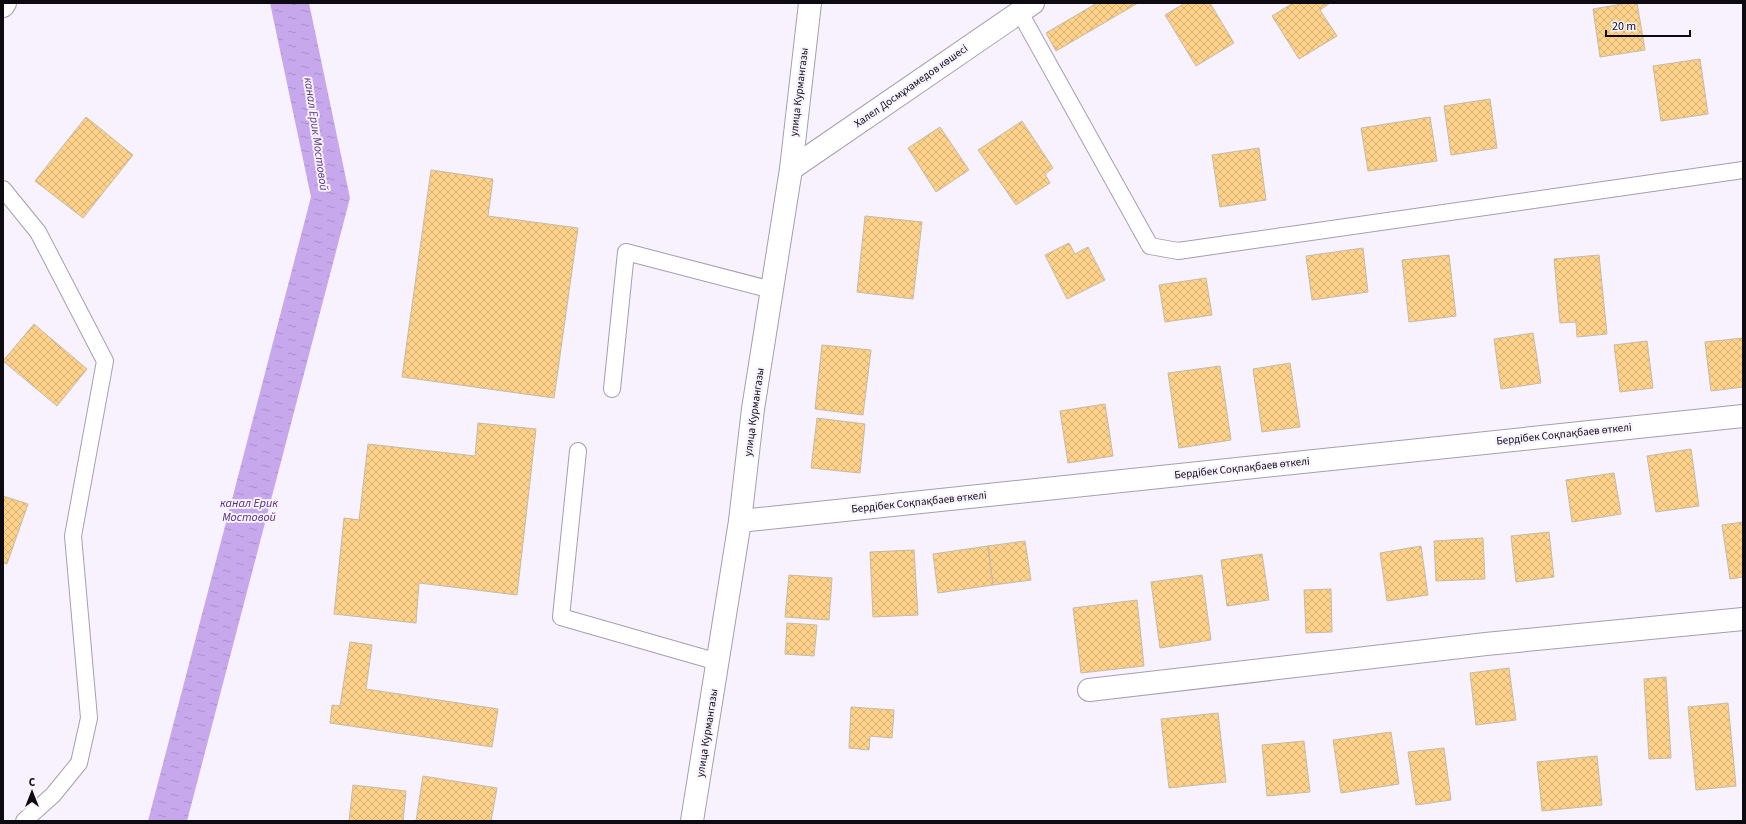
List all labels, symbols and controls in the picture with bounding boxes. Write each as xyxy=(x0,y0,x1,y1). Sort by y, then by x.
scale bar xyxy=(1606,12,1690,38)
text: 20 m xyxy=(1612,18,1636,35)
street label: Халел Досмұхамедов көшесі xyxy=(851,41,971,131)
street label: улица Курмангазы xyxy=(786,47,812,137)
water label: канал Ерик Мостовой xyxy=(300,76,332,192)
street label: улица Курмангазы xyxy=(740,367,768,457)
street label: Бердібек Соқпақбаев өткелі xyxy=(1496,419,1632,449)
street label: Бердібек Соқпақбаев өткелі xyxy=(1174,453,1310,483)
street label: Бердібек Соқпақбаев өткелі xyxy=(851,487,987,517)
water label: канал Ерик Мостовой xyxy=(220,495,278,526)
street label: улица Курмангазы xyxy=(693,688,721,778)
north arrow xyxy=(12,772,52,812)
text: С xyxy=(29,775,36,790)

